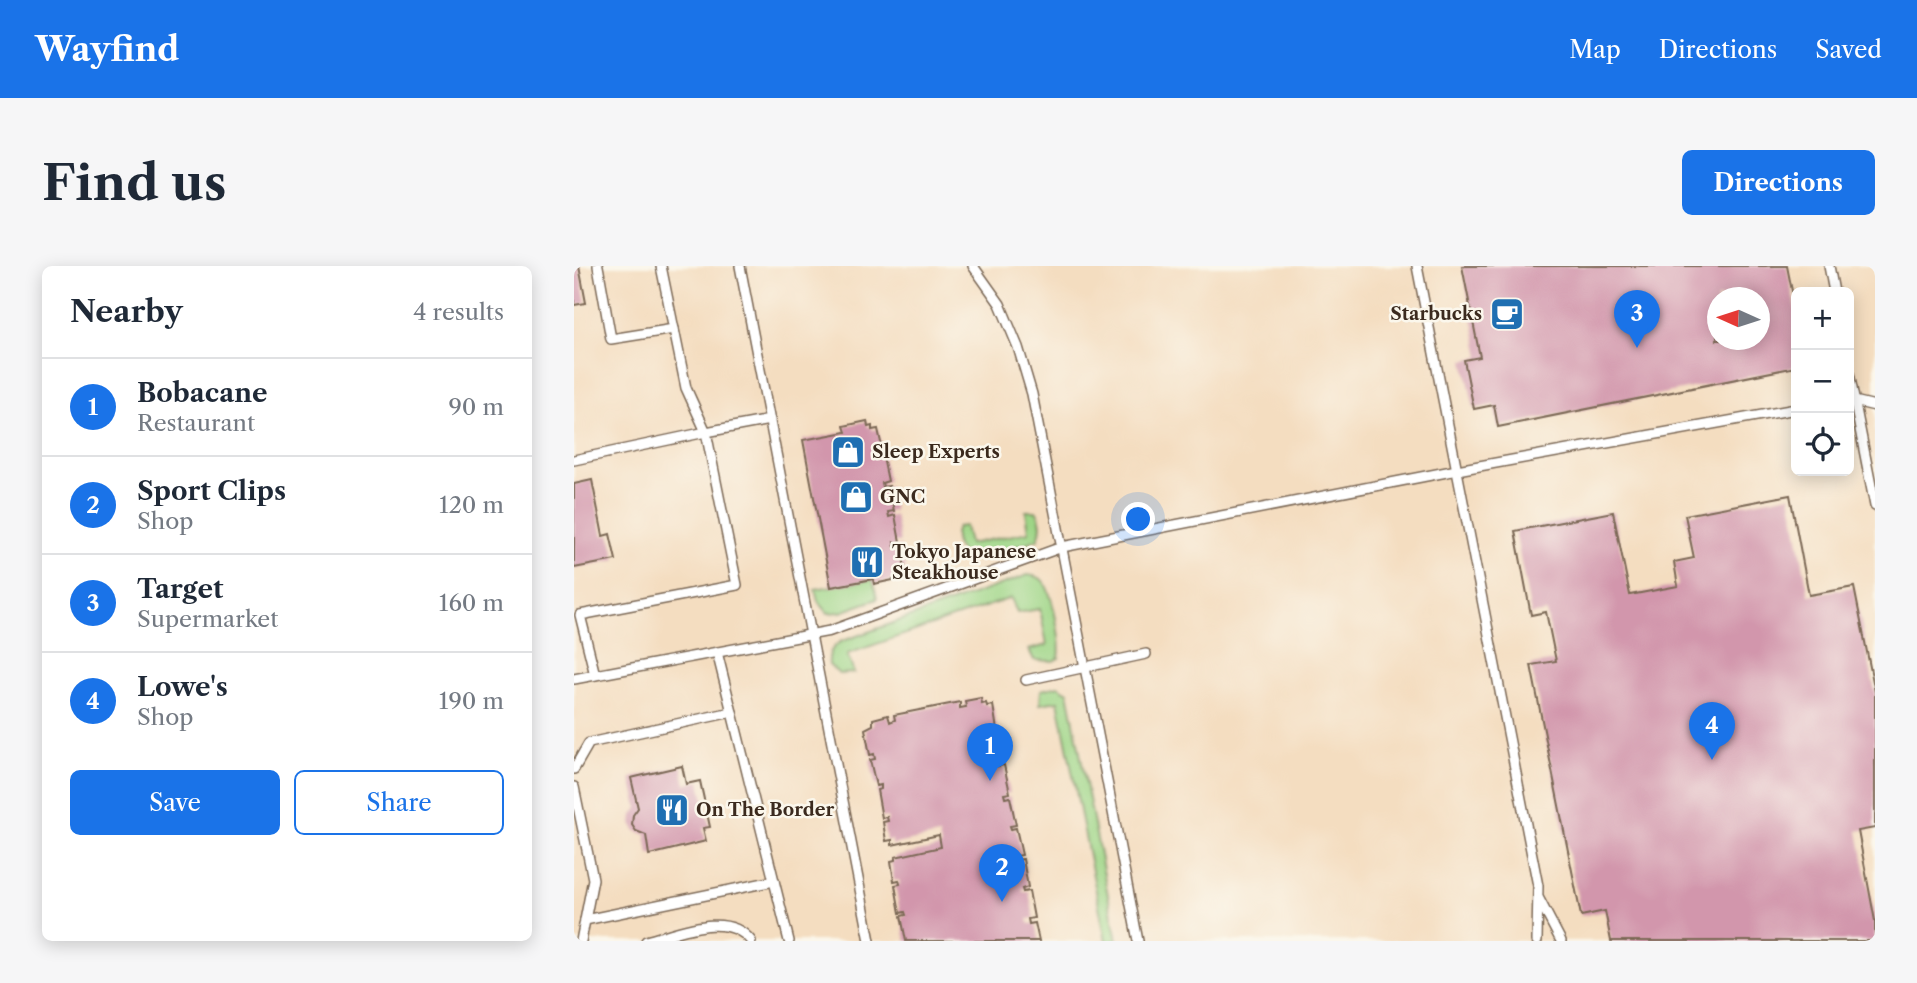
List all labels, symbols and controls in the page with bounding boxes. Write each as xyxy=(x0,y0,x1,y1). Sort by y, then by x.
text: Wayfind xyxy=(35,29,179,70)
text: Map xyxy=(1569,35,1621,64)
text: Directions xyxy=(1659,35,1777,64)
text: Saved xyxy=(1815,35,1882,64)
button: Directions xyxy=(1682,150,1875,215)
text: Find us xyxy=(42,152,226,213)
north arrow xyxy=(1707,287,1770,350)
map controls xyxy=(1791,287,1854,476)
button: + xyxy=(1791,287,1854,350)
pin: 3 xyxy=(1614,290,1660,348)
text: Nearby xyxy=(70,293,183,330)
cafe icon: Starbucks xyxy=(1488,295,1526,333)
text: 4 results xyxy=(413,298,504,326)
place label: Starbucks xyxy=(1390,303,1482,325)
button: − xyxy=(1791,350,1854,413)
text: Bobacane xyxy=(137,377,268,409)
text: 1 xyxy=(88,393,98,421)
text: 90 m xyxy=(448,393,504,421)
text: Restaurant xyxy=(137,409,255,437)
button: locate xyxy=(1791,413,1854,476)
shop icon: Sleep Experts xyxy=(829,433,867,471)
place label: Sleep Experts xyxy=(872,441,1000,463)
text: Sport Clips xyxy=(137,475,286,507)
shop icon: GNC xyxy=(837,478,875,516)
place label: GNC xyxy=(880,486,925,508)
text: 2 xyxy=(86,491,100,519)
text: 120 m xyxy=(439,491,504,519)
your location xyxy=(1121,502,1155,536)
text: Shop xyxy=(137,507,193,535)
place label: Tokyo Japanese Steakhouse xyxy=(892,541,1036,584)
restaurant icon: Tokyo Japanese Steakhouse xyxy=(848,543,886,581)
text: Target xyxy=(137,573,223,605)
text: 3 xyxy=(87,589,100,617)
text: 160 m xyxy=(439,589,504,617)
text: Supermarket xyxy=(137,605,278,633)
text: Lowe's xyxy=(137,671,228,703)
text: 4 xyxy=(86,687,100,715)
text: 190 m xyxy=(439,687,504,715)
pin: 4 xyxy=(1689,702,1735,760)
text: Shop xyxy=(137,703,193,731)
pin: 1 xyxy=(967,723,1013,781)
button: Save xyxy=(70,770,280,835)
button: Share xyxy=(294,770,504,835)
restaurant icon: On The Border xyxy=(653,791,691,829)
place label: On The Border xyxy=(696,799,834,821)
pin: 2 xyxy=(979,844,1025,902)

